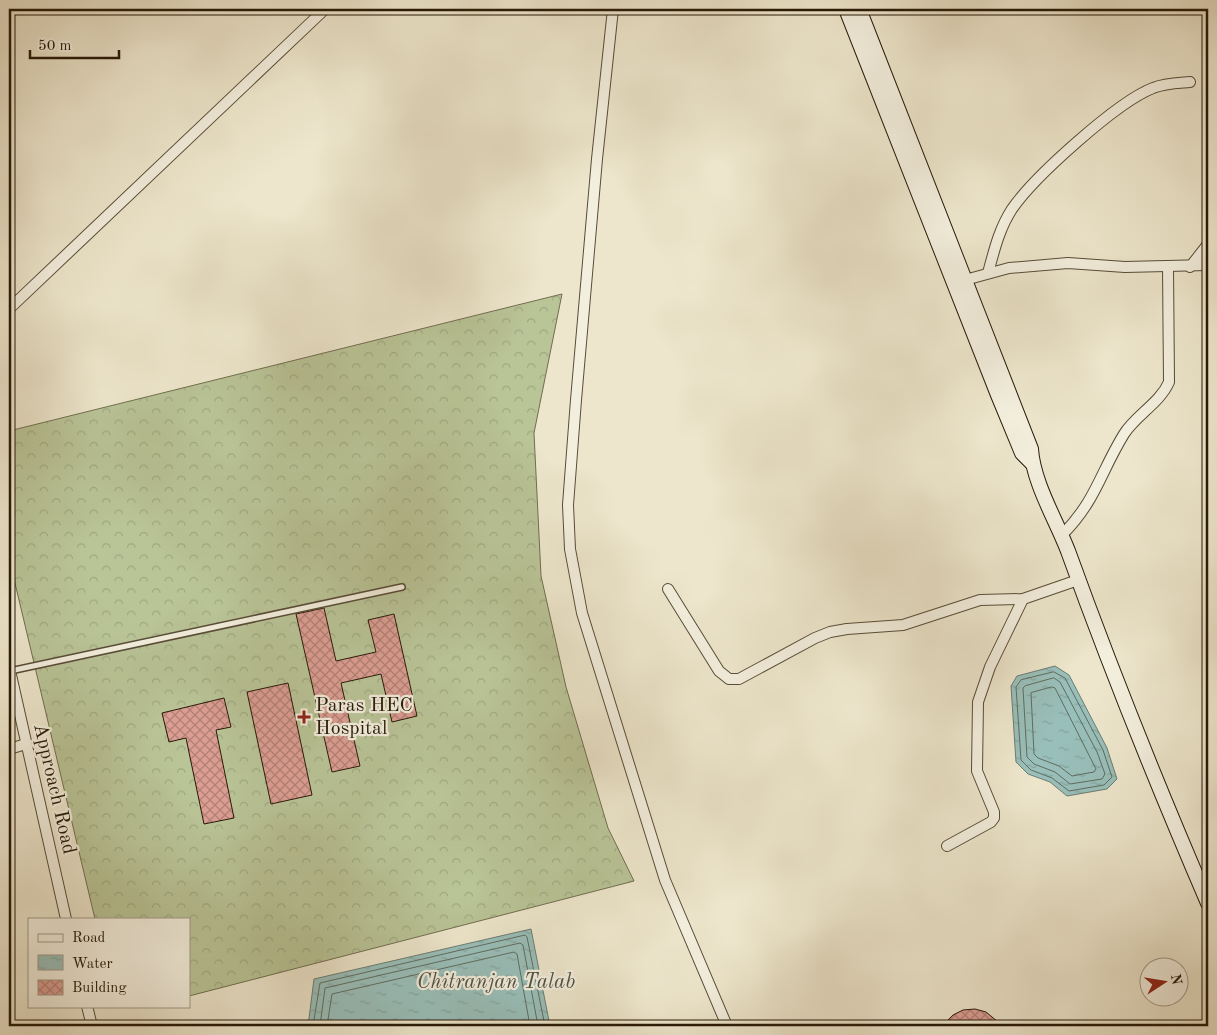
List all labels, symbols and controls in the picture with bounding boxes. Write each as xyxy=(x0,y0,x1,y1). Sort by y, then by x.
scale bar xyxy=(30,28,119,60)
text: 50 m xyxy=(38,39,72,54)
place label: Paras HEC Hospital xyxy=(315,696,413,739)
marker: Paras HEC Hospital xyxy=(297,710,311,724)
street label: Approach Road xyxy=(29,722,79,856)
legend xyxy=(28,918,190,1008)
text: Road xyxy=(72,931,106,946)
text: Water xyxy=(72,957,113,972)
north arrow xyxy=(1140,958,1190,1008)
water label: Chitranjan Talab xyxy=(417,972,575,993)
text: N xyxy=(1168,973,1184,986)
text: Building xyxy=(72,981,127,996)

